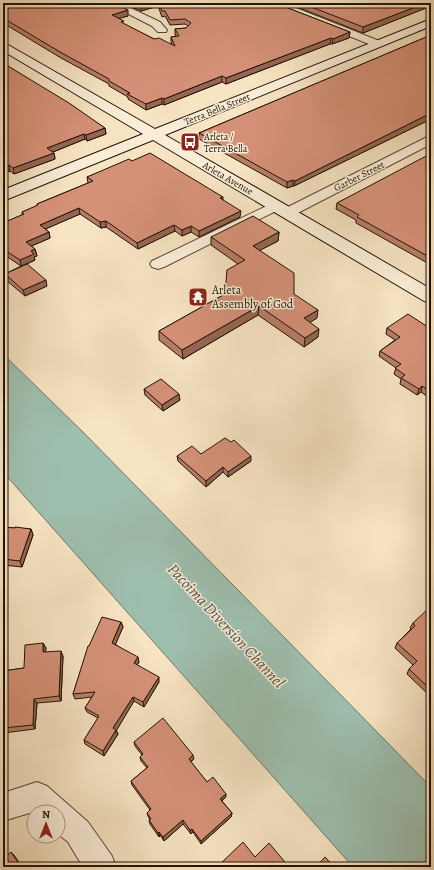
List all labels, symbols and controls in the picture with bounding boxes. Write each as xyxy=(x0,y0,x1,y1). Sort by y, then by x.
street label: Terra Bella Street xyxy=(182,90,253,128)
place label: Arleta / Terra Bella xyxy=(203,130,248,155)
bus stop icon: Arleta / Terra Bella xyxy=(179,131,201,153)
street label: Garber Street xyxy=(332,157,387,194)
street label: Arleta Avenue xyxy=(200,158,256,198)
place label: Arleta Assembly of God xyxy=(211,282,294,312)
temple icon: Arleta Assembly of God xyxy=(187,286,209,308)
water label: Pacoima Diversion Channel xyxy=(162,559,290,693)
north arrow xyxy=(26,804,66,844)
text: N xyxy=(42,807,50,822)

